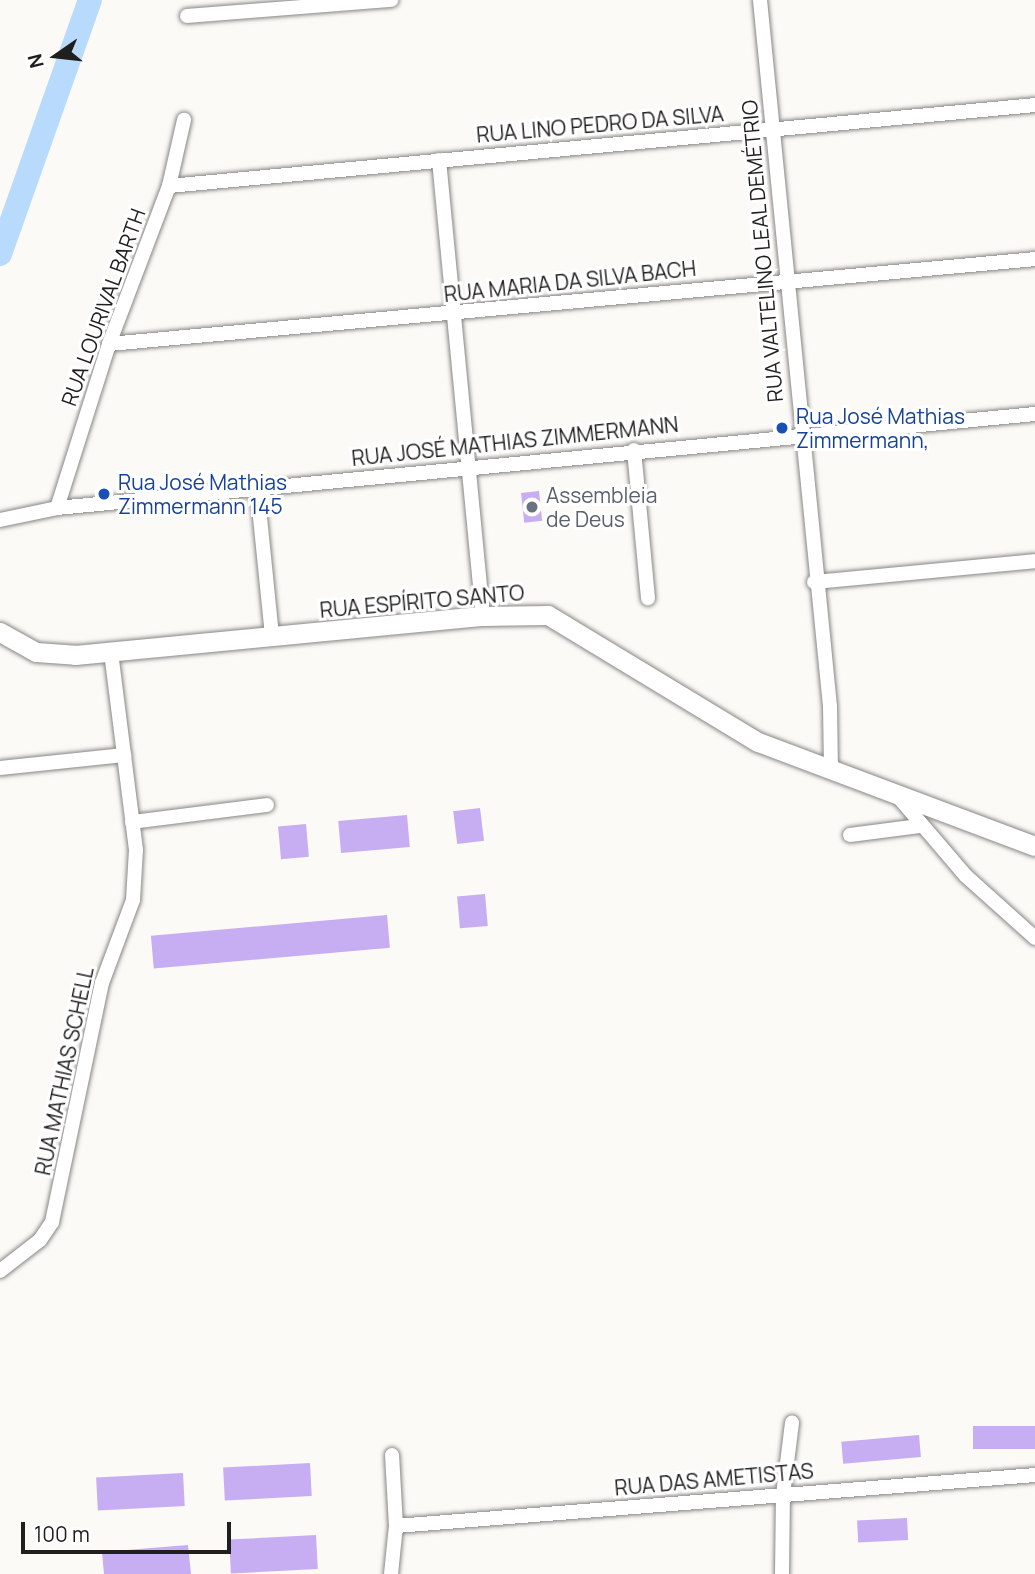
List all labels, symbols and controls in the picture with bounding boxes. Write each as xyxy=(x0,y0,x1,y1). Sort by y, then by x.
north arrow xyxy=(21,21,91,91)
text: N xyxy=(21,51,50,71)
street label: RUA VALTELINO LEAL DEMÉTRIO xyxy=(736,98,788,404)
street label: RUA LINO PEDRO DA SILVA xyxy=(475,101,725,147)
street label: RUA LOURIVAL BARTH xyxy=(55,205,151,409)
street label: RUA MARIA DA SILVA BACH xyxy=(443,255,697,307)
place label: Rua José Mathias Zimmermann, xyxy=(796,403,965,453)
street label: RUA JOSÉ MATHIAS ZIMMERMANN xyxy=(350,411,680,471)
marker: Rua José Mathias Zimmermann, xyxy=(774,420,790,436)
place label: Rua José Mathias Zimmermann 145 xyxy=(118,469,287,519)
place label: Assembleia de Deus xyxy=(546,482,657,532)
marker: Rua José Mathias Zimmermann 145 xyxy=(96,486,112,502)
marker: Assembleia de Deus xyxy=(524,499,540,515)
street label: RUA ESPÍRITO SANTO xyxy=(319,580,525,622)
street label: RUA MATHIAS SCHELL xyxy=(30,965,98,1177)
street label: RUA DAS AMETISTAS xyxy=(613,1458,815,1500)
scale bar xyxy=(24,1508,234,1552)
text: 100 m xyxy=(34,1520,90,1548)

